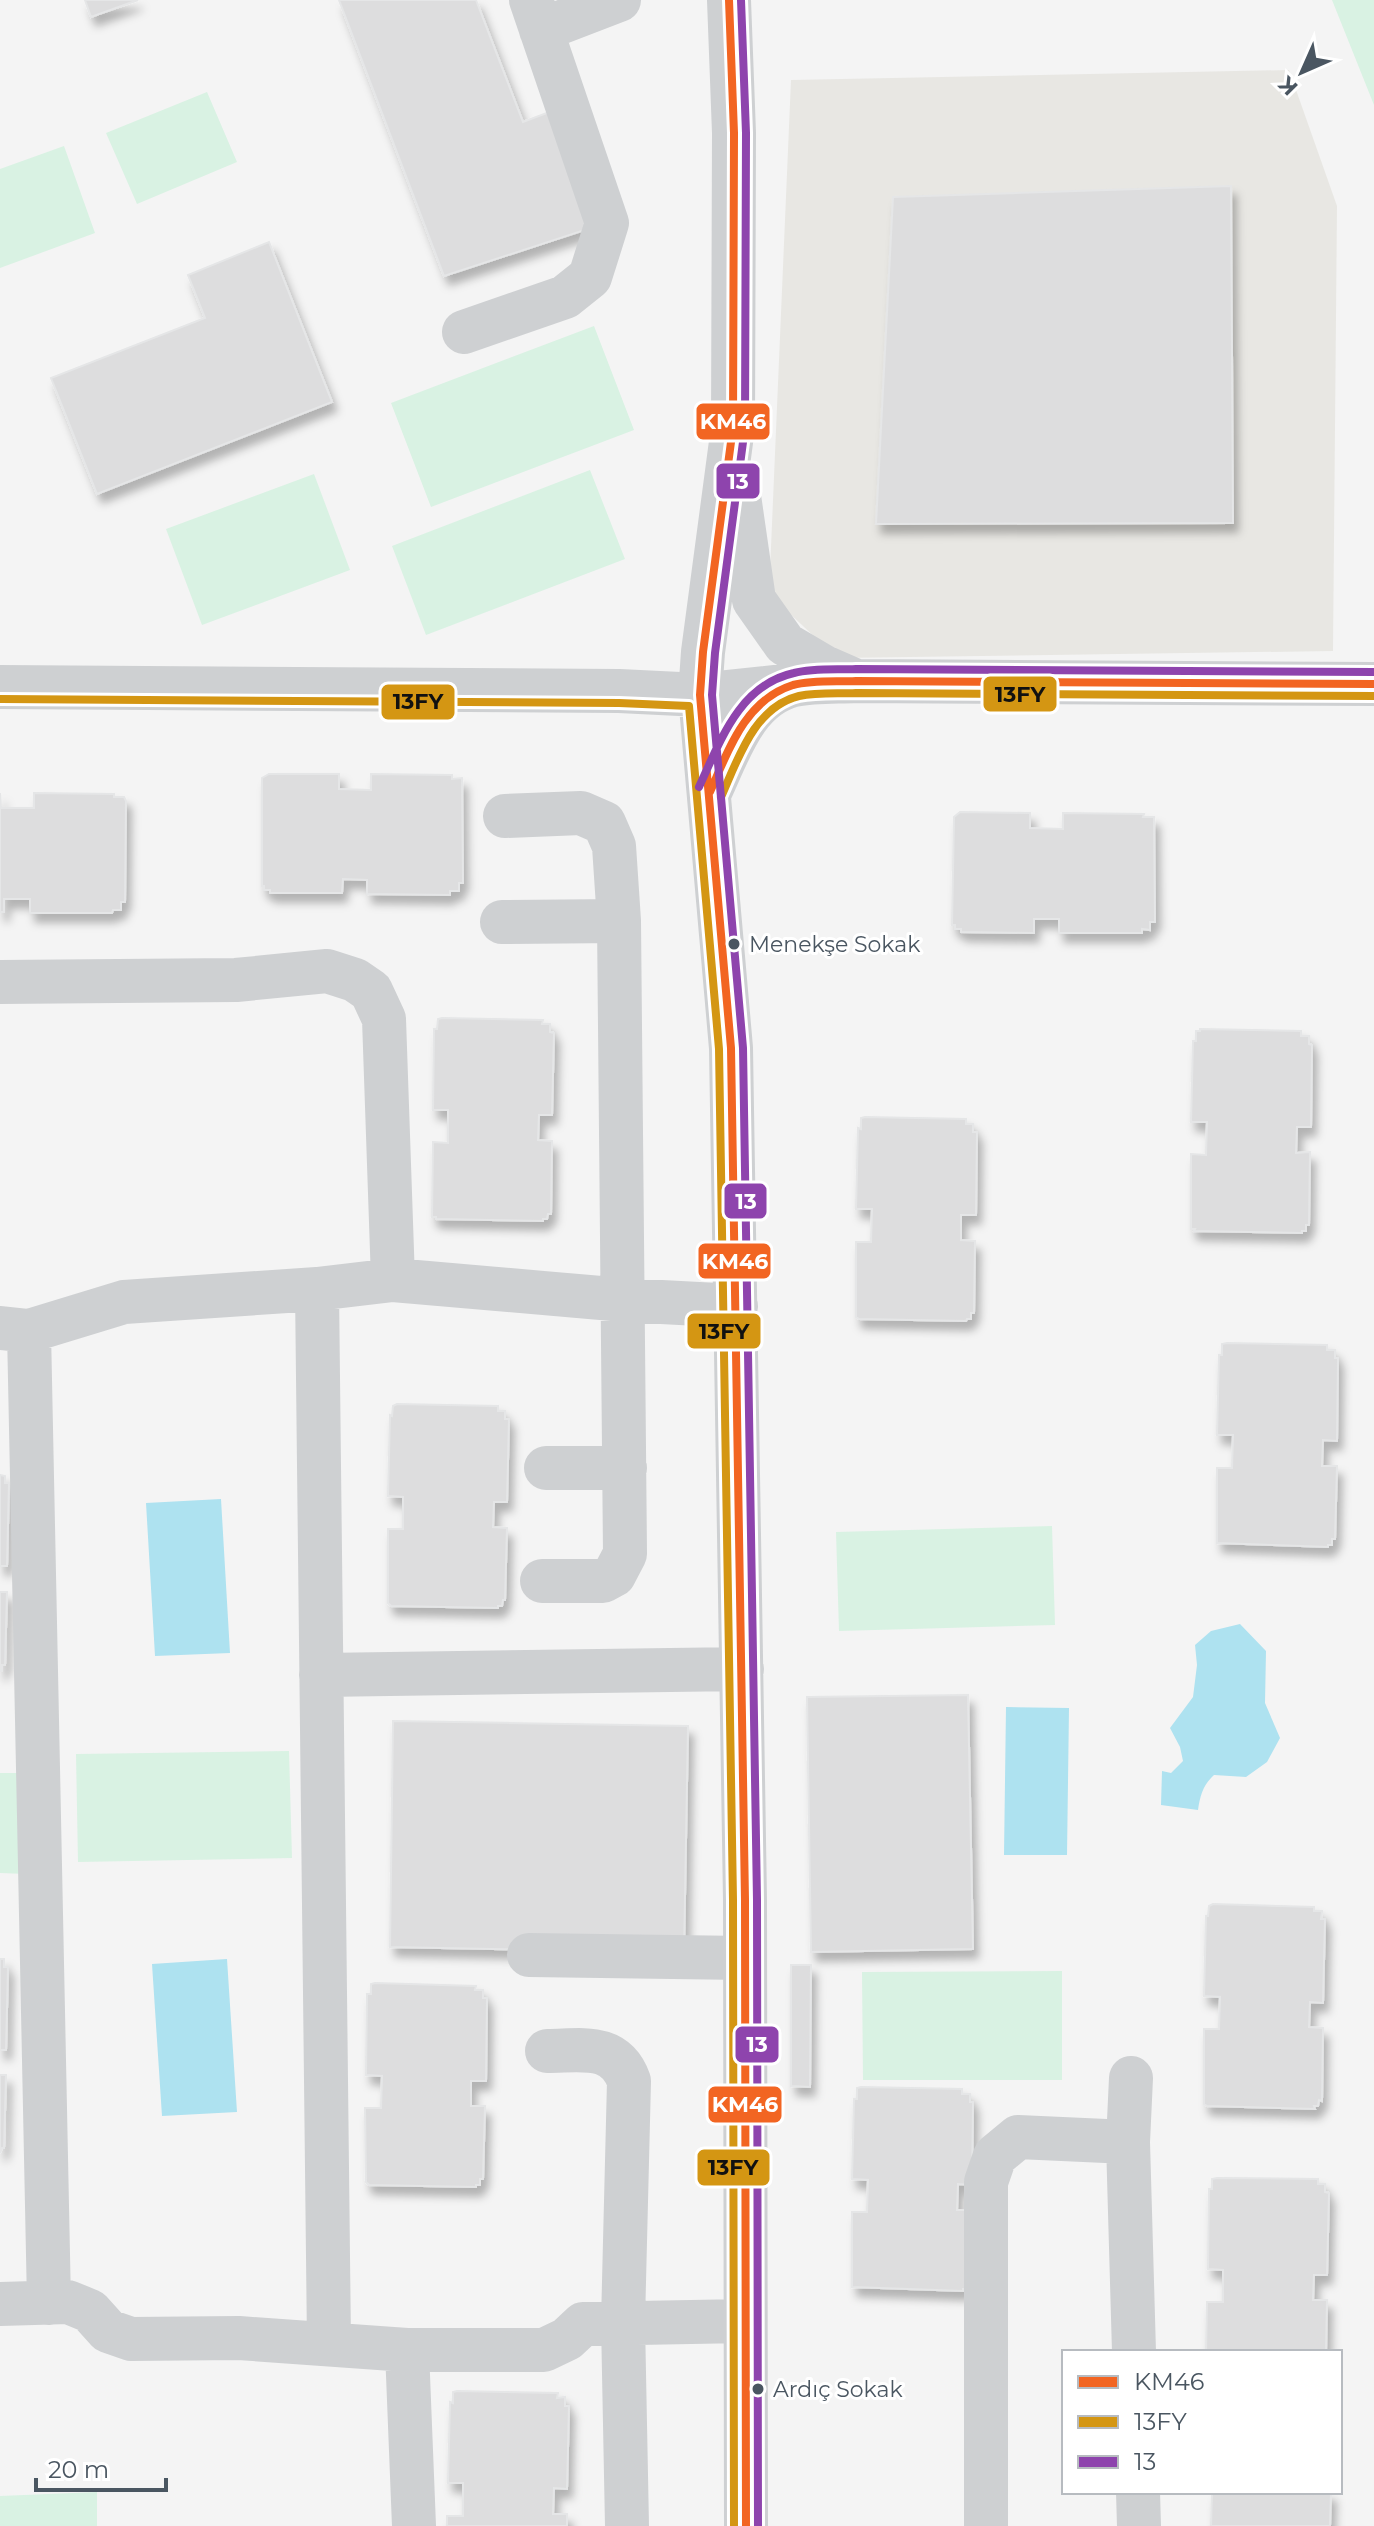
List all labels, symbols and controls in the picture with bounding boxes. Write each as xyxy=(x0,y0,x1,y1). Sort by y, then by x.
north arrow xyxy=(1262,32,1342,112)
text: K xyxy=(1272,70,1304,101)
line badge: KM46 xyxy=(695,402,771,441)
text: KM46 xyxy=(700,408,766,435)
line badge: 13 xyxy=(715,462,761,500)
text: 13 xyxy=(727,468,749,495)
line badge: 13FY xyxy=(982,675,1058,713)
text: 13FY xyxy=(995,681,1046,708)
line badge: 13FY xyxy=(380,683,456,721)
text: 13FY xyxy=(393,688,444,715)
place label: Menekşe Sokak xyxy=(749,931,921,958)
marker: Menekşe Sokak xyxy=(726,936,742,952)
line badge: 13 xyxy=(723,1182,768,1220)
text: 13 xyxy=(735,1188,757,1215)
line badge: KM46 xyxy=(697,1242,772,1280)
text: KM46 xyxy=(702,1248,768,1275)
line badge: 13FY xyxy=(686,1312,762,1350)
text: 13FY xyxy=(699,1318,750,1345)
line badge: 13 xyxy=(734,2025,780,2064)
text: 13 xyxy=(746,2031,768,2058)
line badge: KM46 xyxy=(707,2085,783,2124)
text: KM46 xyxy=(712,2091,778,2118)
line badge: 13FY xyxy=(696,2148,771,2187)
text: 13FY xyxy=(708,2154,759,2181)
legend xyxy=(1062,2350,1342,2494)
text: KM46 xyxy=(1134,2367,1204,2396)
place label: Ardıç Sokak xyxy=(773,2376,904,2403)
marker: Ardıç Sokak xyxy=(750,2381,766,2397)
text: 13FY xyxy=(1134,2407,1187,2436)
scale bar xyxy=(36,2442,166,2492)
text: 13 xyxy=(1134,2447,1156,2476)
text: 20 m xyxy=(48,2455,109,2484)

